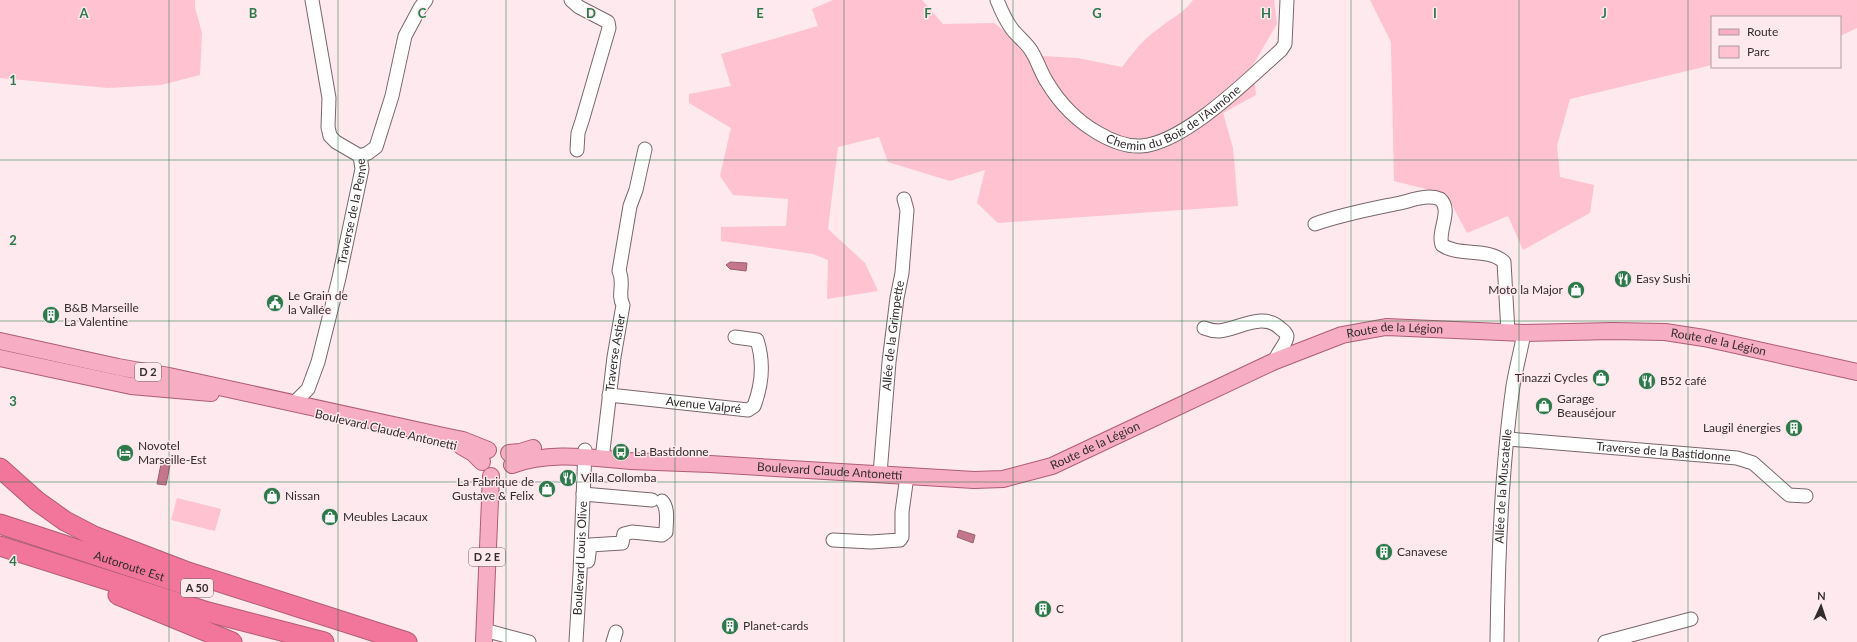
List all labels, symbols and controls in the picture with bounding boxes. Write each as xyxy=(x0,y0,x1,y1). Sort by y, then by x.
text: A xyxy=(78,5,89,21)
text: B xyxy=(249,5,258,21)
text: C xyxy=(418,5,427,21)
text: D xyxy=(586,5,596,21)
text: E xyxy=(756,5,764,21)
text: F xyxy=(924,5,932,21)
text: G xyxy=(1092,5,1102,21)
text: H xyxy=(1261,5,1271,21)
text: I xyxy=(1433,5,1437,21)
text: J xyxy=(1601,5,1607,21)
legend xyxy=(1711,16,1841,68)
text: Route xyxy=(1747,24,1778,39)
text: Parc xyxy=(1747,44,1770,59)
text: 1 xyxy=(9,72,17,88)
street label: Chemin du Bois de l'Aumône xyxy=(1104,82,1243,153)
street label: Traverse de la Penne xyxy=(334,157,369,266)
text: 2 xyxy=(9,232,17,248)
restaurant icon: Easy Sushi xyxy=(1613,269,1633,289)
place label: Easy Sushi xyxy=(1636,271,1691,286)
street label: Allée de la Grimpette xyxy=(879,279,907,391)
shop icon: Moto la Major xyxy=(1566,280,1586,300)
place label: Moto la Major xyxy=(1488,282,1564,297)
place label: Le Grain de la Vallée xyxy=(288,288,348,317)
public building icon: Le Grain de la Vallée xyxy=(265,293,285,313)
place label: B&B Marseille La Valentine xyxy=(64,300,139,329)
building icon: B&B Marseille La Valentine xyxy=(41,305,61,325)
street label: Traverse Astier xyxy=(602,312,628,392)
street label: Route de la Légion xyxy=(1345,319,1443,341)
street label: Route de la Légion xyxy=(1670,325,1768,359)
road number: D 2 xyxy=(135,363,161,381)
shop icon: Tinazzi Cycles xyxy=(1591,368,1611,388)
place label: Tinazzi Cycles xyxy=(1515,370,1588,385)
restaurant icon: B52 café xyxy=(1637,371,1657,391)
place label: B52 café xyxy=(1660,373,1707,388)
place label: Garage Beauséjour xyxy=(1557,391,1617,420)
text: 3 xyxy=(9,393,17,409)
street label: Avenue Valpré xyxy=(665,393,742,416)
shop icon: Garage Beauséjour xyxy=(1534,396,1554,416)
street label: Boulevard Claude Antonetti xyxy=(314,406,459,453)
street label: Route de la Légion xyxy=(1048,418,1142,473)
building icon: Laugil énergies xyxy=(1784,418,1804,438)
place label: Laugil énergies xyxy=(1703,420,1781,435)
street label: Allée de la Muscatelle xyxy=(1491,428,1515,544)
place label: Novotel Marseille-Est xyxy=(138,438,207,467)
street label: Traverse de la Bastidonne xyxy=(1596,438,1731,464)
bus stop icon: La Bastidonne xyxy=(611,442,631,462)
hotel icon: Novotel Marseille-Est xyxy=(115,443,135,463)
place label: La Bastidonne xyxy=(634,444,709,459)
street label: Boulevard Claude Antonetti xyxy=(757,459,903,483)
restaurant icon: Villa Collomba xyxy=(558,468,578,488)
place label: Villa Collomba xyxy=(581,470,656,485)
place label: La Fabrique de Gustave & Felix xyxy=(452,474,534,503)
shop icon: La Fabrique de Gustave & Felix xyxy=(537,479,557,499)
shop icon: Nissan xyxy=(262,486,282,506)
place label: Nissan xyxy=(285,488,320,503)
street label: Boulevard Louis Olive xyxy=(570,501,590,616)
shop icon: Meubles Lacaux xyxy=(320,507,340,527)
place label: Meubles Lacaux xyxy=(343,509,428,524)
building icon: Canavese xyxy=(1374,542,1394,562)
place label: Canavese xyxy=(1397,544,1447,559)
street label: Autoroute Est xyxy=(92,547,167,585)
road number: D 2 E xyxy=(469,548,505,566)
text: 4 xyxy=(9,553,17,569)
road number: A 50 xyxy=(181,579,213,597)
north arrow xyxy=(1801,586,1841,626)
text: N xyxy=(1817,589,1826,602)
building icon: C xyxy=(1033,599,1053,619)
place label: C xyxy=(1056,601,1064,616)
building icon: Planet-cards xyxy=(720,616,740,636)
place label: Planet-cards xyxy=(743,618,808,633)

